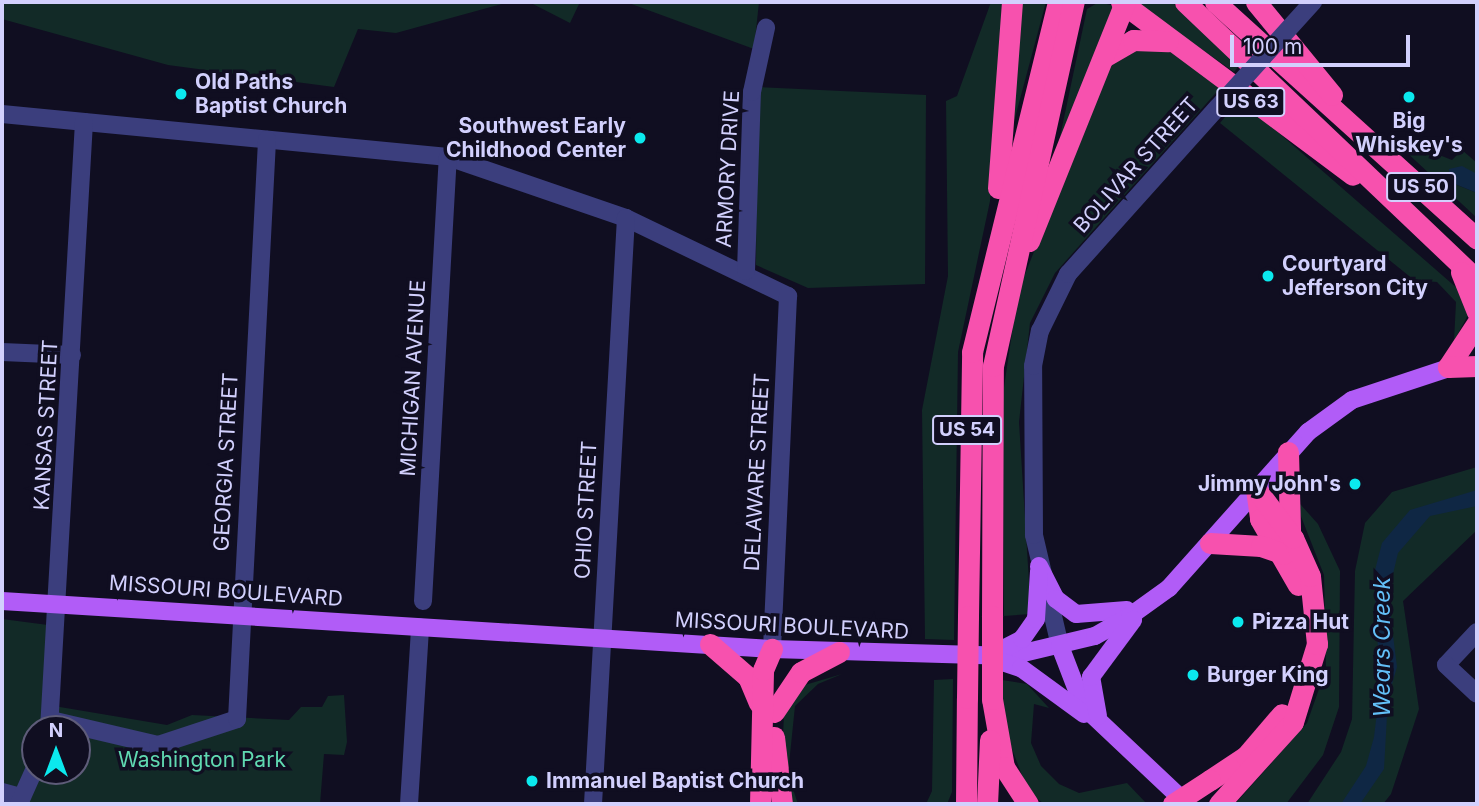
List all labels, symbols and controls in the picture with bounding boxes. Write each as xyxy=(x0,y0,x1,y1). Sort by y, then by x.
scale bar xyxy=(1234,21,1414,65)
text: 100 m xyxy=(1243,34,1302,59)
place label: Old Paths Baptist Church xyxy=(195,69,347,119)
marker: Old Paths Baptist Church xyxy=(173,86,189,102)
road number: US 63 xyxy=(1216,86,1286,118)
marker: Big Whiskey's xyxy=(1401,89,1417,105)
street label: ARMORY DRIVE xyxy=(711,90,745,248)
street label: BOLIVAR STREET xyxy=(1069,92,1203,238)
place label: Big Whiskey's xyxy=(1355,108,1463,158)
place label: Southwest Early Childhood Center xyxy=(446,113,626,163)
marker: Southwest Early Childhood Center xyxy=(632,130,648,146)
road number: US 50 xyxy=(1386,172,1456,202)
place label: Courtyard Jefferson City xyxy=(1282,251,1428,301)
marker: Courtyard Jefferson City xyxy=(1260,268,1276,284)
street label: MICHIGAN AVENUE xyxy=(395,279,431,477)
street label: KANSAS STREET xyxy=(29,339,63,511)
street label: GEORGIA STREET xyxy=(209,372,243,552)
street label: DELAWARE STREET xyxy=(739,372,775,572)
road number: US 54 xyxy=(932,414,1002,446)
street label: OHIO STREET xyxy=(570,440,602,580)
place label: Jimmy John's xyxy=(1198,471,1341,497)
marker: Jimmy John's xyxy=(1347,476,1363,492)
street label: MISSOURI BOULEVARD xyxy=(108,570,344,612)
water label: Wears Creek xyxy=(1368,577,1396,717)
street label: MISSOURI BOULEVARD xyxy=(674,607,910,645)
place label: Pizza Hut xyxy=(1252,609,1349,635)
marker: Pizza Hut xyxy=(1230,614,1246,630)
place label: Burger King xyxy=(1207,662,1329,688)
marker: Burger King xyxy=(1185,667,1201,683)
north arrow xyxy=(21,715,91,785)
text: N xyxy=(49,719,63,742)
park label: Washington Park xyxy=(118,747,286,773)
place label: Immanuel Baptist Church xyxy=(546,768,804,794)
marker: Immanuel Baptist Church xyxy=(524,773,540,789)

